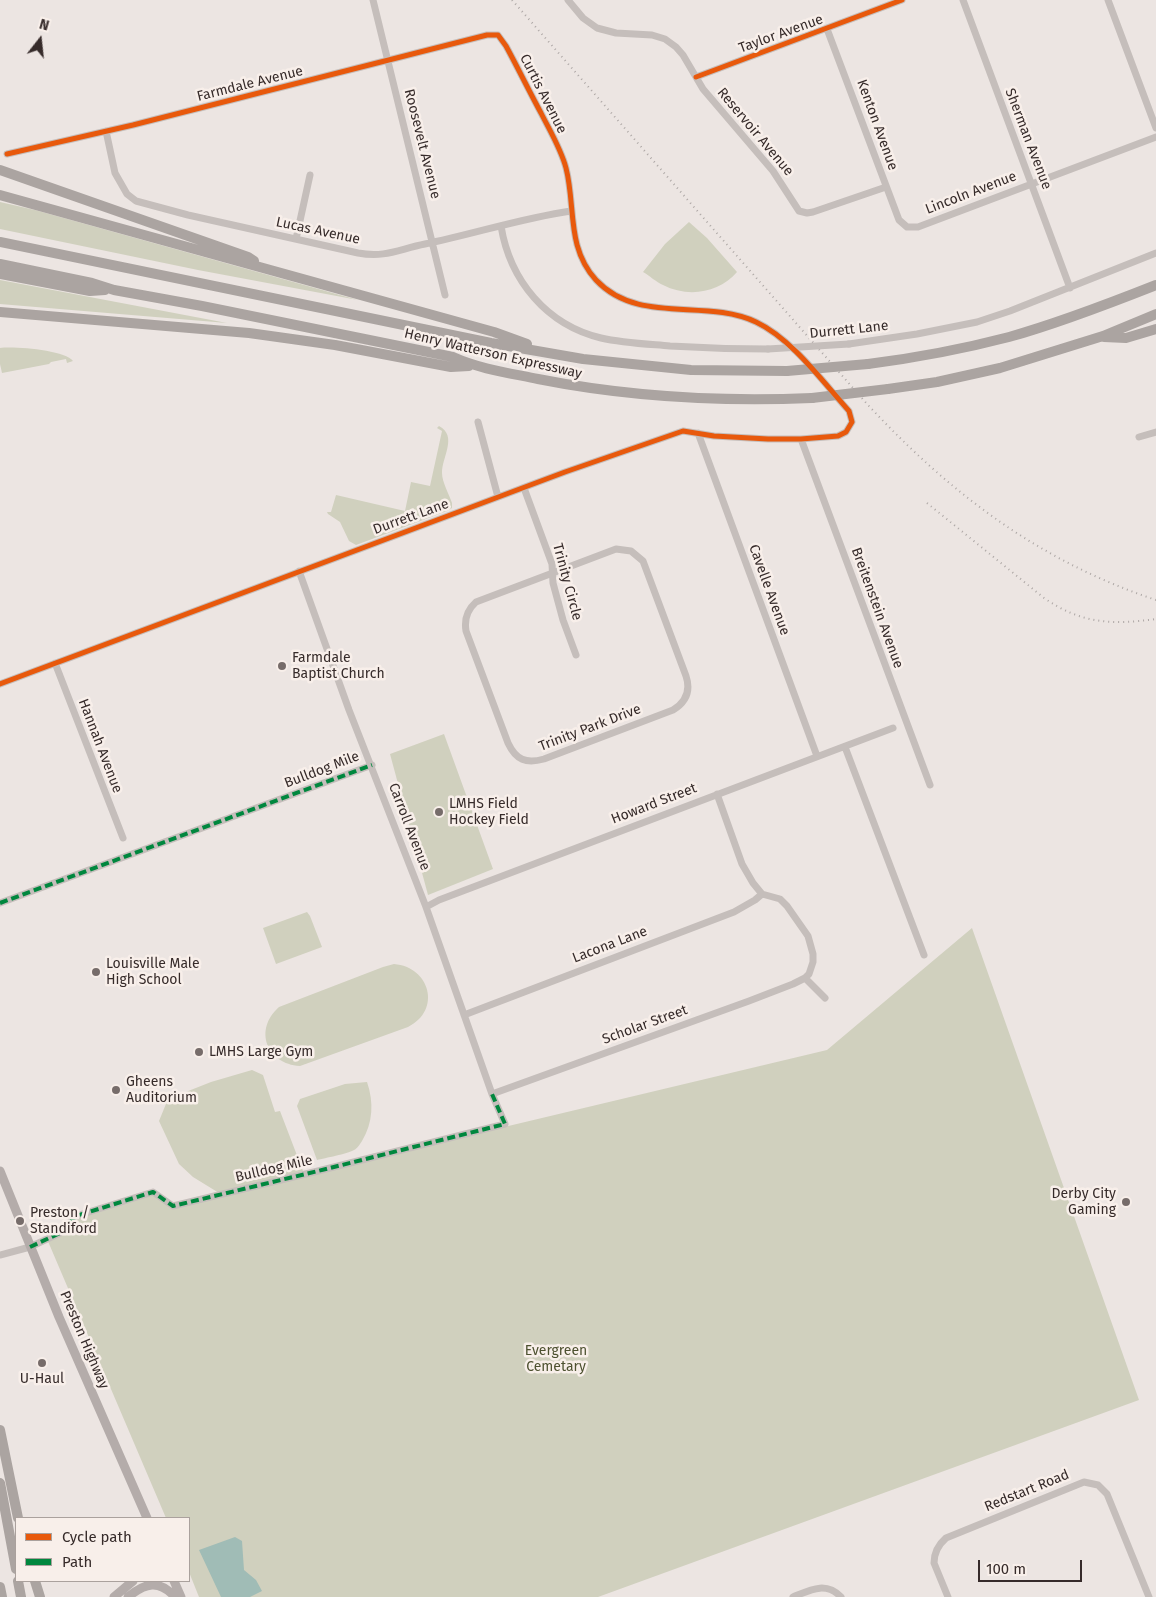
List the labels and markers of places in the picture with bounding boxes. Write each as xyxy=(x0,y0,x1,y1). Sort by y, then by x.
place label: Farmdale Baptist Church xyxy=(292,650,385,682)
marker: Farmdale Baptist Church xyxy=(276,660,288,672)
place label: LMHS Field Hockey Field xyxy=(449,796,529,829)
marker: LMHS Field Hockey Field xyxy=(433,806,445,818)
place label: Louisville Male High School xyxy=(106,956,200,989)
marker: Louisville Male High School xyxy=(90,966,102,978)
place label: LMHS Large Gym xyxy=(209,1044,313,1060)
marker: LMHS Large Gym xyxy=(193,1046,205,1058)
place label: Gheens Auditorium xyxy=(126,1074,197,1106)
marker: Gheens Auditorium xyxy=(110,1084,122,1096)
place label: Derby City Gaming xyxy=(1051,1186,1116,1218)
marker: Derby City Gaming xyxy=(1120,1196,1132,1208)
place label: Preston / Standiford xyxy=(30,1205,97,1238)
marker: Preston / Standiford xyxy=(14,1215,26,1227)
marker: U-Haul xyxy=(36,1357,48,1369)
place label: U-Haul xyxy=(20,1371,64,1387)

